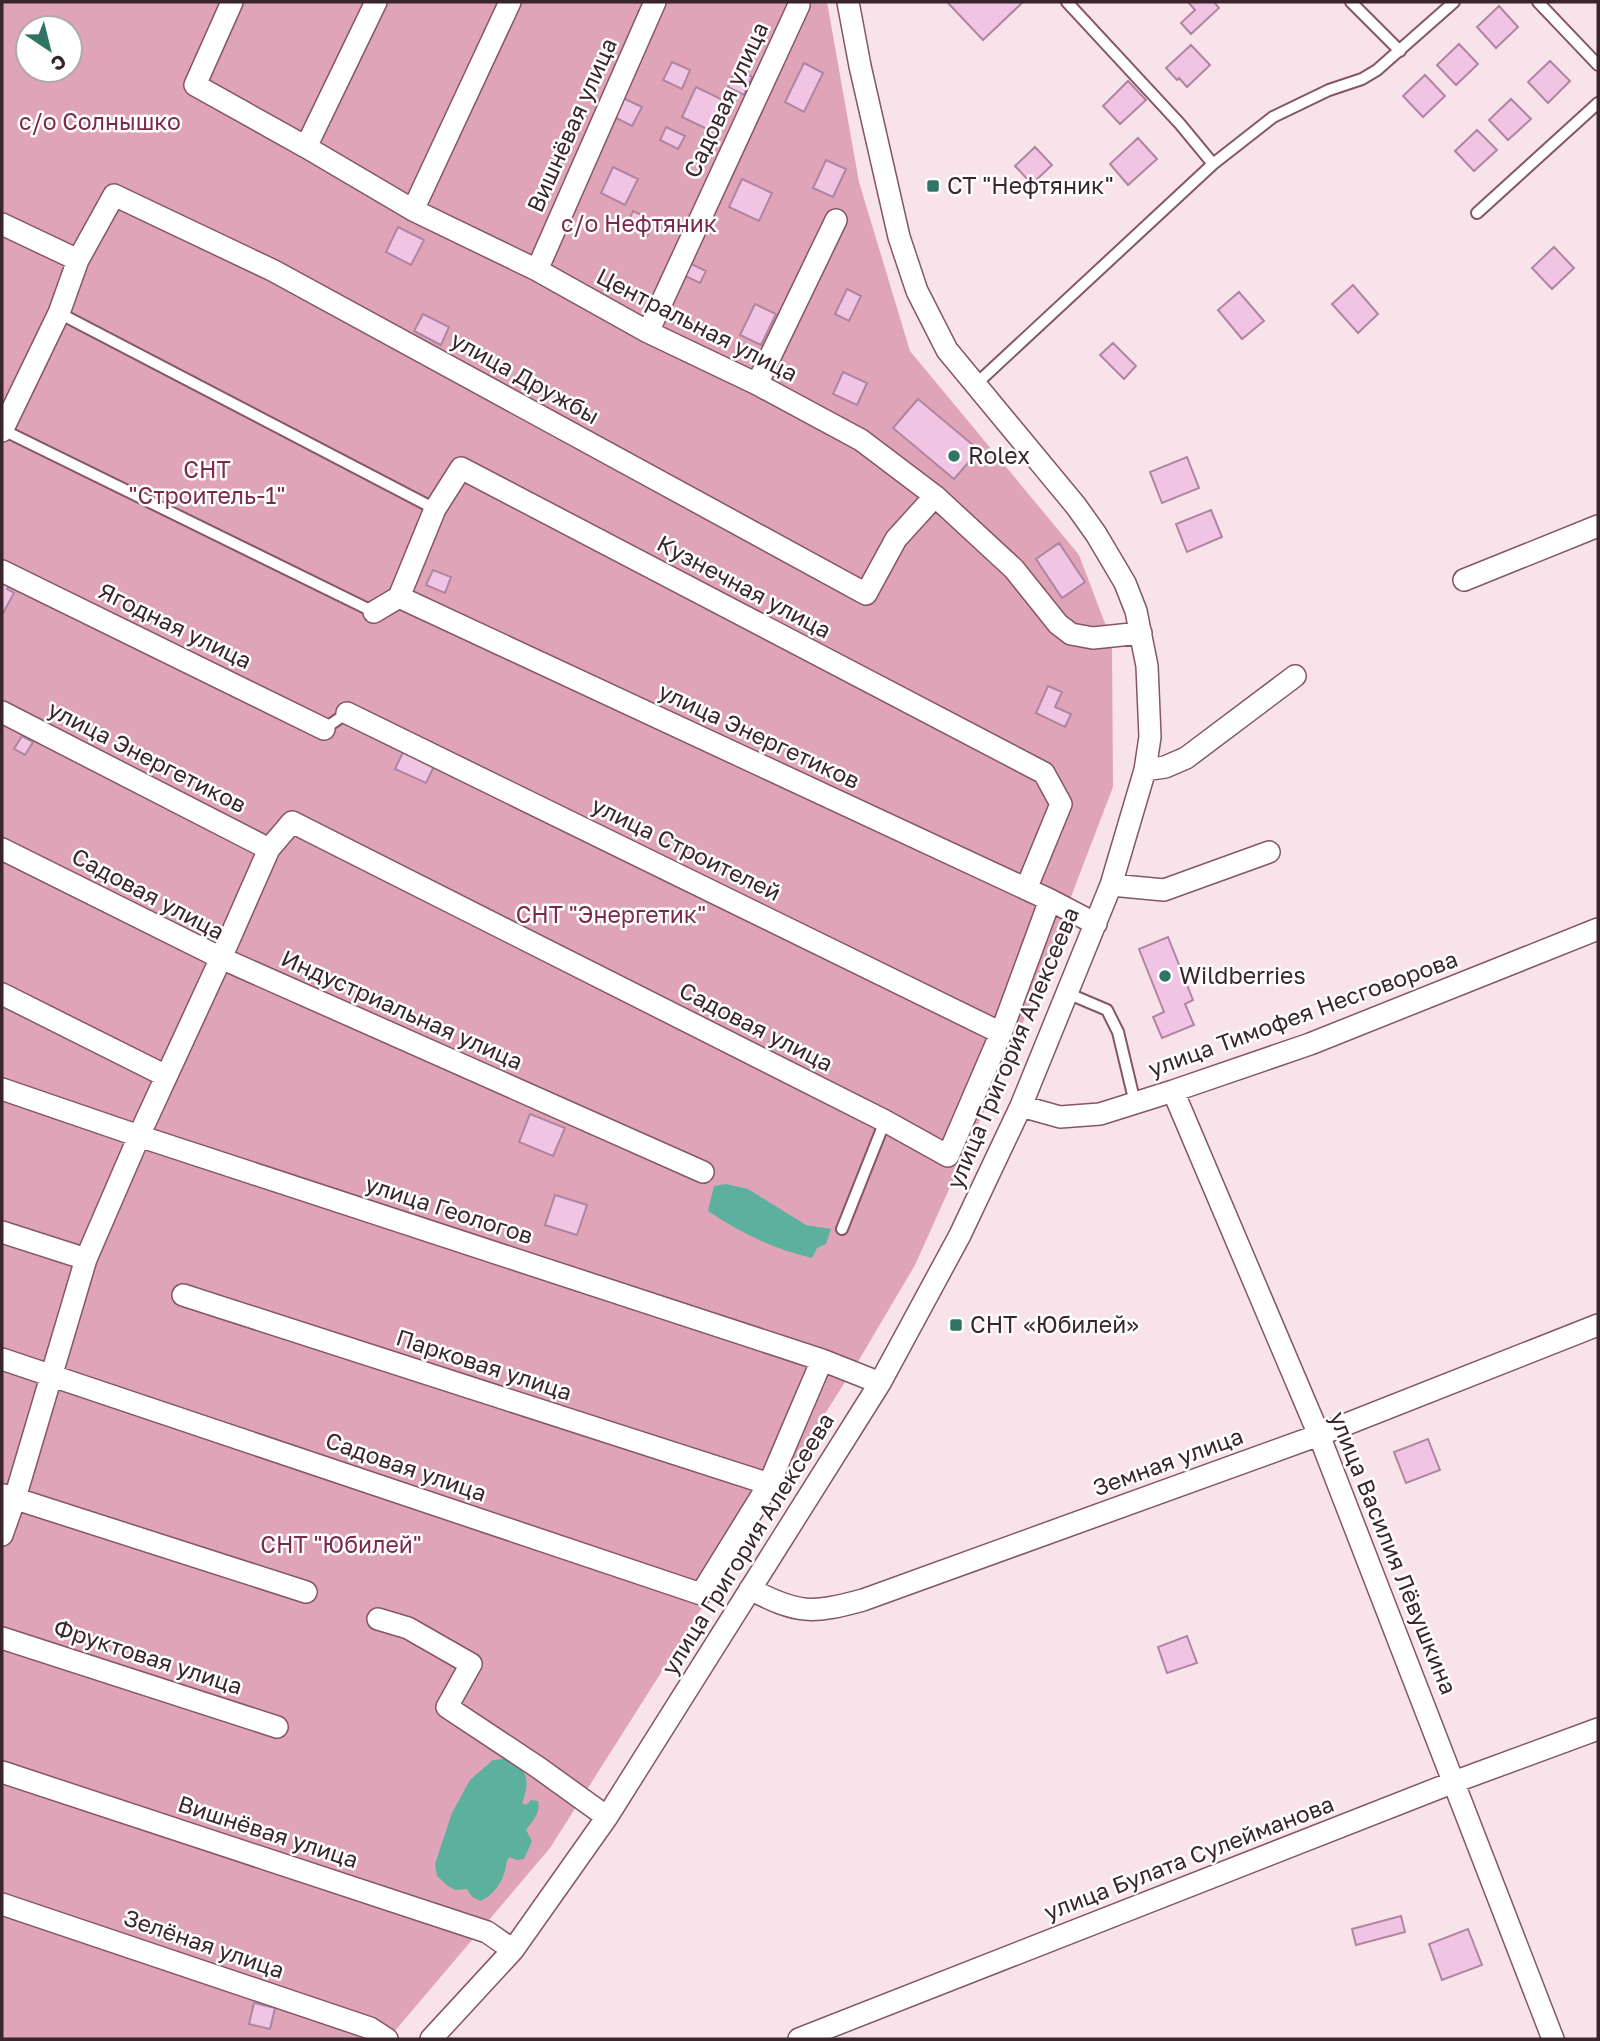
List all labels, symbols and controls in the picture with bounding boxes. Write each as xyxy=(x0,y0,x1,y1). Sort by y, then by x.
north arrow xyxy=(14,14,84,84)
street label: Садовая улица xyxy=(677,17,773,182)
street label: Вишнёвая улица xyxy=(520,33,622,216)
text: С xyxy=(47,50,71,77)
park label: с/о Солнышко xyxy=(19,107,181,135)
place label: СТ "Нефтяник" xyxy=(947,171,1114,199)
marker: СТ "Нефтяник" xyxy=(925,178,941,194)
park label: с/о Нефтяник xyxy=(561,209,717,237)
street label: Центральная улица xyxy=(592,261,803,387)
street label: улица Дружбы xyxy=(446,325,605,429)
place label: Rolex xyxy=(968,441,1030,469)
marker: Rolex xyxy=(946,448,962,464)
park label: СНТ "Строитель-1" xyxy=(129,455,285,509)
street label: Кузнечная улица xyxy=(653,528,836,644)
street label: Ягодная улица xyxy=(94,576,257,674)
street label: улица Энергетиков xyxy=(654,676,864,794)
street label: улица Энергетиков xyxy=(44,694,251,818)
street label: улица Строителей xyxy=(587,790,786,906)
street label: Садовая улица xyxy=(67,841,229,945)
park label: СНТ "Энергетик" xyxy=(516,900,706,928)
street label: улица Григория Алексеева xyxy=(940,902,1084,1193)
street label: Индустриальная улица xyxy=(277,943,528,1075)
street label: улица Тимофея Несговорова xyxy=(1144,944,1461,1082)
place label: Wildberries xyxy=(1179,961,1306,989)
marker: Wildberries xyxy=(1157,968,1173,984)
street label: Садовая улица xyxy=(675,975,838,1077)
street label: улица Геологов xyxy=(362,1169,537,1249)
place label: СНТ «Юбилей» xyxy=(970,1310,1139,1338)
marker: СНТ «Юбилей» xyxy=(948,1317,964,1333)
street label: Парковая улица xyxy=(393,1322,576,1406)
street label: улица Григория Алексеева xyxy=(655,1407,839,1680)
street label: улица Василия Лёвушкина xyxy=(1324,1407,1464,1698)
street label: Земная улица xyxy=(1089,1421,1247,1501)
street label: Садовая улица xyxy=(322,1425,491,1507)
park label: СНТ "Юбилей" xyxy=(260,1530,422,1558)
street label: Фруктовая улица xyxy=(50,1612,246,1700)
street label: Вишнёвая улица xyxy=(175,1789,362,1873)
street label: улица Булата Сулейманова xyxy=(1040,1789,1338,1925)
street label: Зелёная улица xyxy=(120,1902,288,1984)

